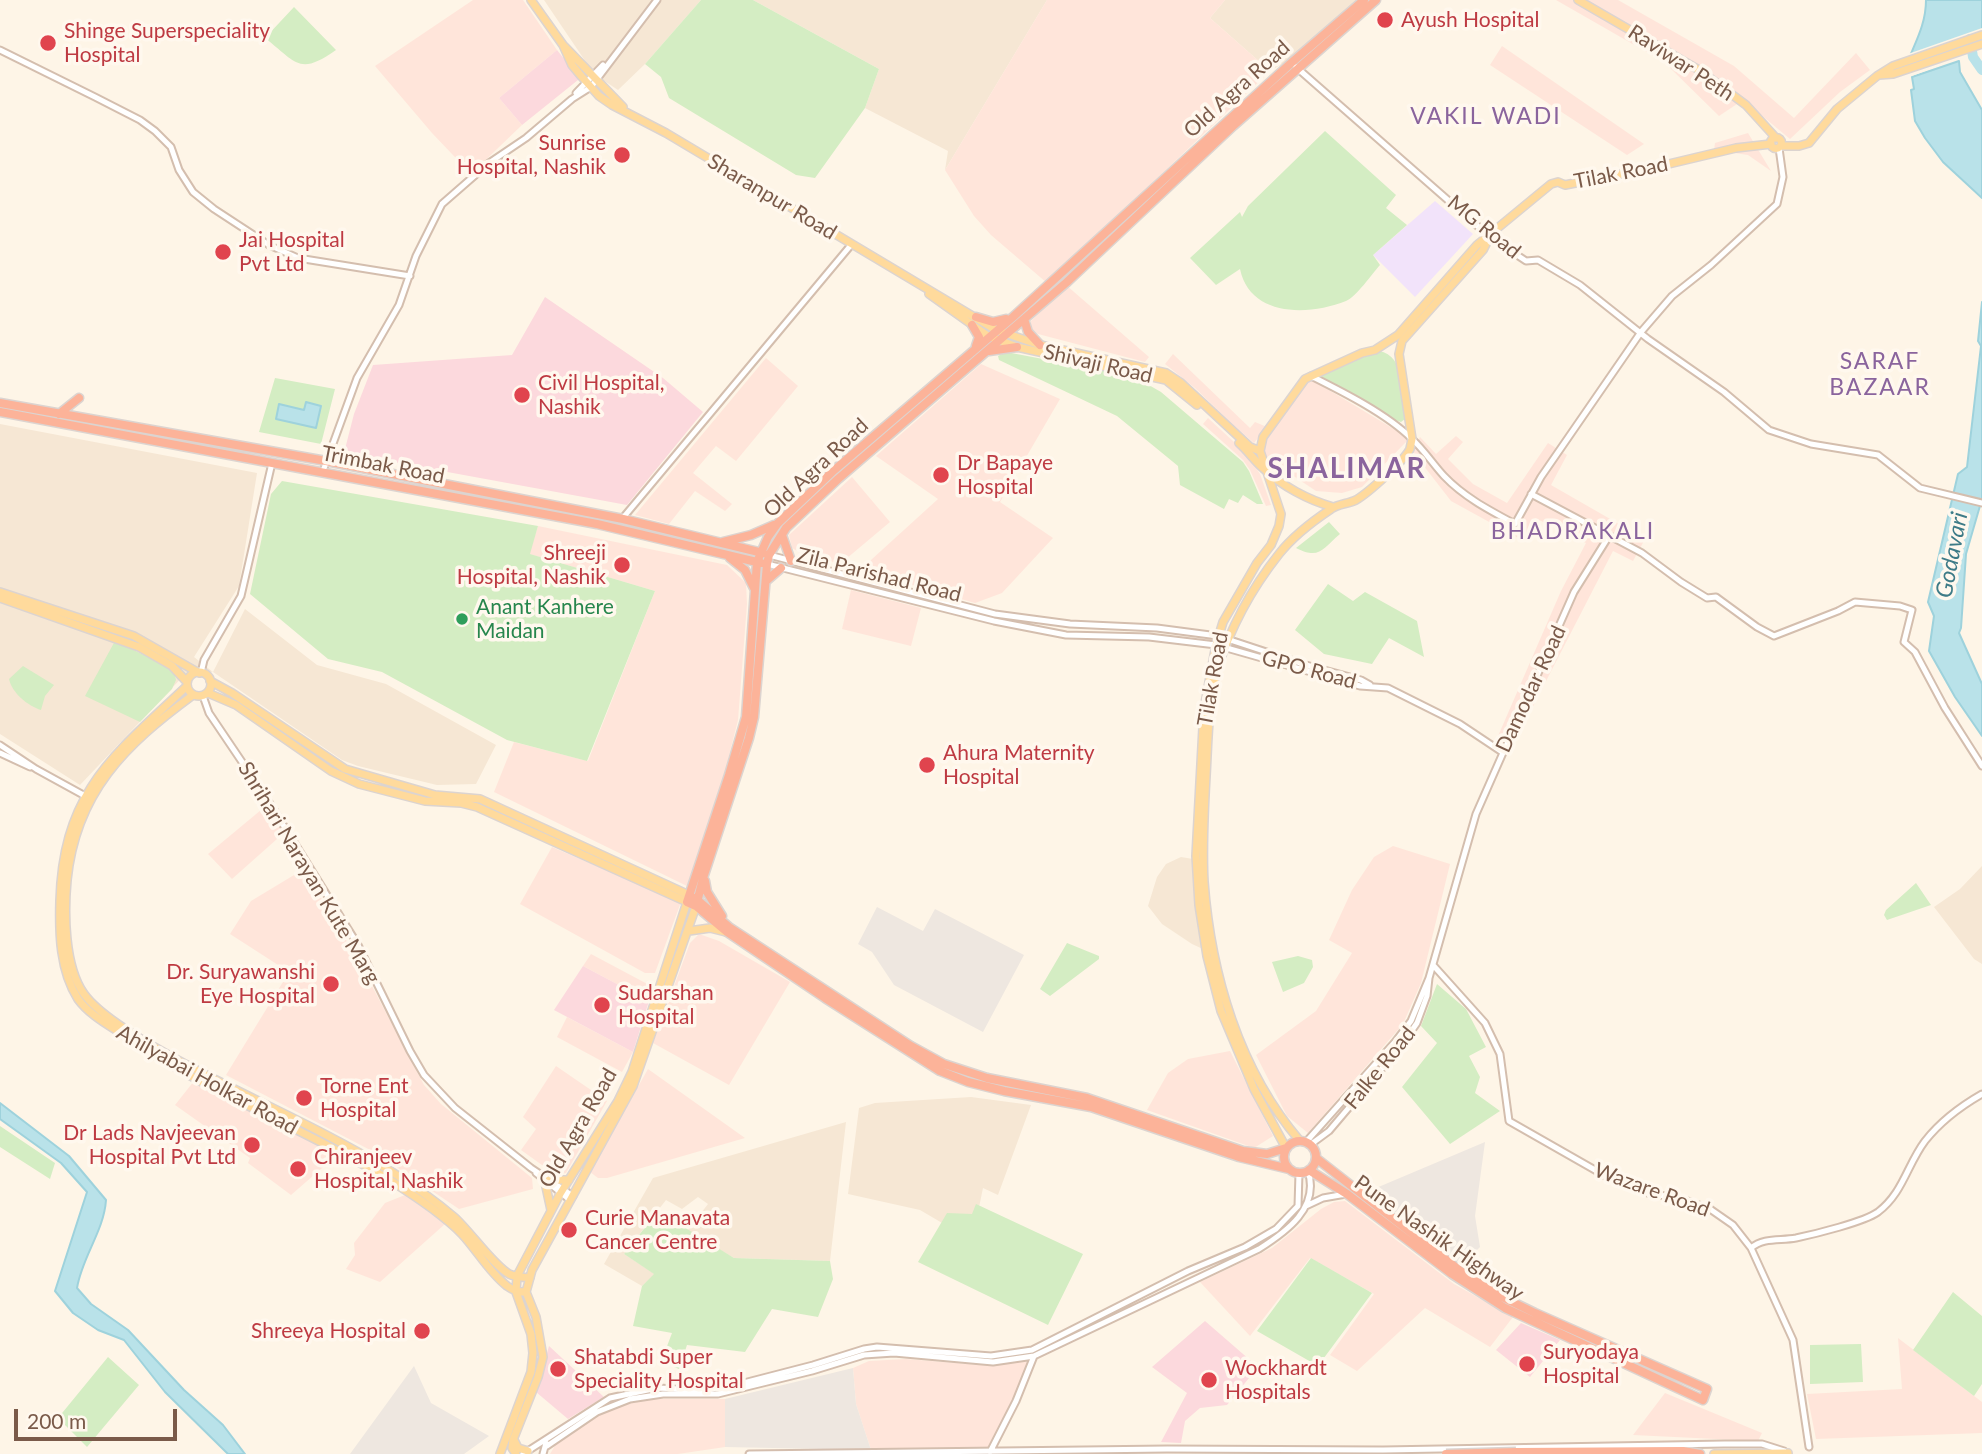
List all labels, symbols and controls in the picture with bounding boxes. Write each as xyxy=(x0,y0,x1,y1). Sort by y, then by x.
place label: Ayush Hospital xyxy=(1401,7,1539,33)
marker: Ayush Hospital xyxy=(1375,10,1395,30)
place label: Shinge Superspeciality Hospital xyxy=(64,18,270,68)
street label: Raviwar Peth xyxy=(1623,19,1739,107)
marker: Shinge Superspeciality Hospital xyxy=(38,33,58,53)
street label: Old Agra Road xyxy=(1179,35,1295,143)
district label: VAKIL WADI xyxy=(1411,103,1561,131)
place label: Sunrise Hospital, Nashik xyxy=(457,130,606,180)
marker: Sunrise Hospital, Nashik xyxy=(612,145,632,165)
street label: Sharanpur Road xyxy=(703,149,841,245)
street label: Tilak Road xyxy=(1572,152,1670,194)
street label: MG Road xyxy=(1442,190,1526,264)
place label: Jai Hospital Pvt Ltd xyxy=(239,227,345,277)
marker: Jai Hospital Pvt Ltd xyxy=(213,242,233,262)
street label: Shivaji Road xyxy=(1041,339,1155,389)
district label: SARAF BAZAAR xyxy=(1830,348,1930,402)
place label: Civil Hospital, Nashik xyxy=(538,370,664,420)
marker: Civil Hospital, Nashik xyxy=(512,385,532,405)
street label: Old Agra Road xyxy=(759,413,873,523)
street label: Trimbak Road xyxy=(319,441,447,489)
place label: Dr Bapaye Hospital xyxy=(957,450,1053,500)
district label: SHALIMAR xyxy=(1268,452,1426,486)
marker: Dr Bapaye Hospital xyxy=(931,465,951,485)
water label: Godavari xyxy=(1930,510,1974,600)
district label: BHADRAKALI xyxy=(1492,518,1654,546)
place label: Shreeji Hospital, Nashik xyxy=(457,540,606,590)
street label: Zila Parishad Road xyxy=(794,542,964,608)
marker: Shreeji Hospital, Nashik xyxy=(612,555,632,575)
place label: Anant Kanhere Maidan xyxy=(476,594,614,644)
marker: Anant Kanhere Maidan xyxy=(454,611,470,627)
street label: Damodar Road xyxy=(1491,622,1571,756)
street label: Tilak Road xyxy=(1192,630,1234,728)
street label: GPO Road xyxy=(1259,645,1359,695)
place label: Ahura Maternity Hospital xyxy=(943,740,1095,790)
marker: Ahura Maternity Hospital xyxy=(917,755,937,775)
street label: Shrihari Narayan Kute Marg xyxy=(233,757,385,989)
place label: Dr. Suryawanshi Eye Hospital xyxy=(166,959,315,1009)
marker: Dr. Suryawanshi Eye Hospital xyxy=(321,974,341,994)
place label: Sudarshan Hospital xyxy=(618,980,714,1030)
marker: Sudarshan Hospital xyxy=(592,995,612,1015)
street label: Ahilyabai Holkar Road xyxy=(112,1020,302,1140)
street label: Falke Road xyxy=(1339,1022,1421,1114)
street label: Old Agra Road xyxy=(534,1064,622,1192)
place label: Torne Ent Hospital xyxy=(320,1073,409,1123)
marker: Torne Ent Hospital xyxy=(294,1088,314,1108)
place label: Dr Lads Navjeevan Hospital Pvt Ltd xyxy=(63,1120,236,1170)
marker: Dr Lads Navjeevan Hospital Pvt Ltd xyxy=(242,1135,262,1155)
place label: Chiranjeev Hospital, Nashik xyxy=(314,1144,463,1194)
street label: Wazare Road xyxy=(1591,1157,1713,1223)
marker: Chiranjeev Hospital, Nashik xyxy=(288,1159,308,1179)
street label: Pune Nashik Highway xyxy=(1349,1170,1529,1306)
place label: Curie Manavata Cancer Centre xyxy=(585,1205,730,1255)
marker: Curie Manavata Cancer Centre xyxy=(559,1220,579,1240)
place label: Shreeya Hospital xyxy=(251,1318,406,1344)
marker: Shreeya Hospital xyxy=(412,1321,432,1341)
place label: Suryodaya Hospital xyxy=(1543,1339,1639,1389)
place label: Shatabdi Super Speciality Hospital xyxy=(574,1344,744,1394)
marker: Suryodaya Hospital xyxy=(1517,1354,1537,1374)
place label: Wockhardt Hospitals xyxy=(1225,1355,1327,1405)
marker: Shatabdi Super Speciality Hospital xyxy=(548,1359,568,1379)
marker: Wockhardt Hospitals xyxy=(1199,1370,1219,1390)
scale bar xyxy=(18,1394,180,1438)
text: 200 m xyxy=(27,1408,86,1433)

